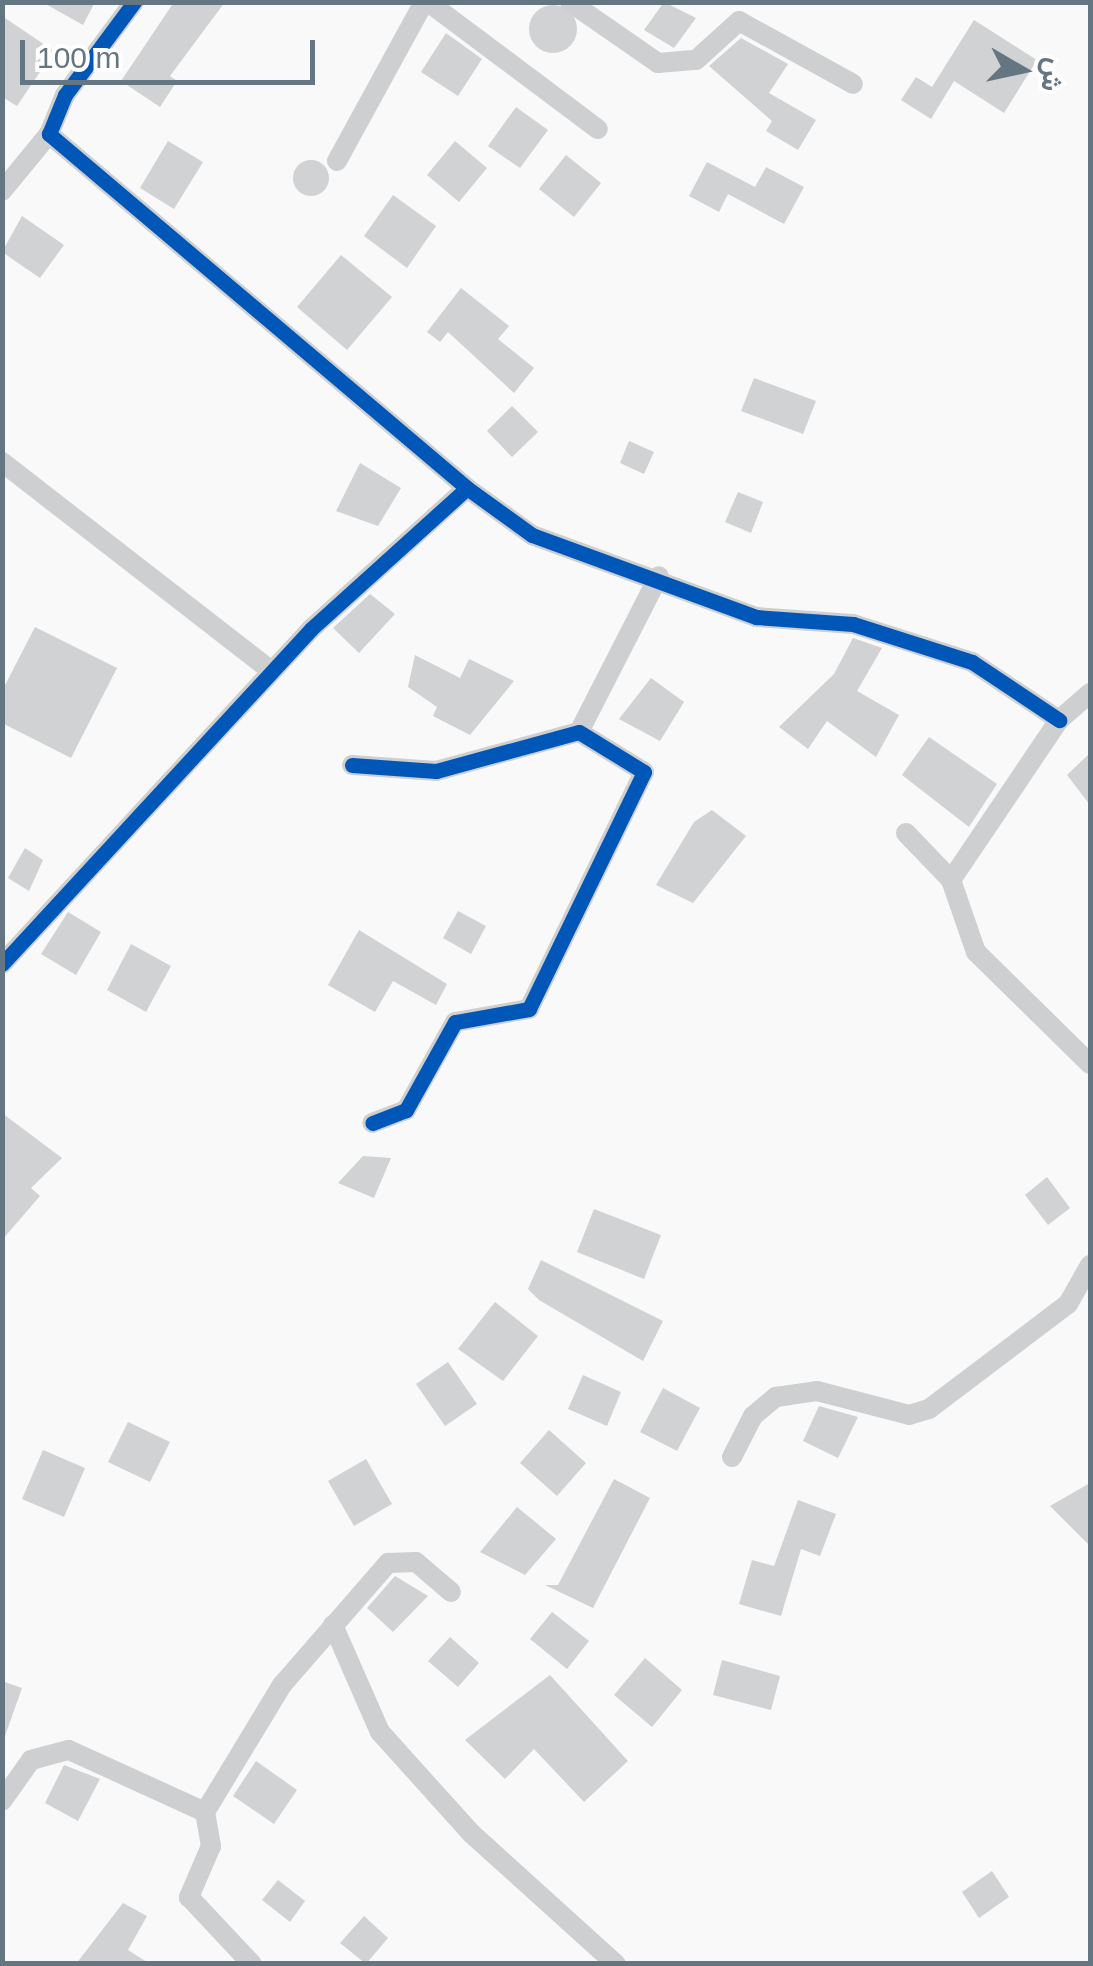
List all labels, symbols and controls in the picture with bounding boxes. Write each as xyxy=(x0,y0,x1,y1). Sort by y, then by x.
scale bar xyxy=(25,20,320,82)
north arrow xyxy=(973,20,1073,120)
text: 100 m xyxy=(37,41,120,74)
text: ش xyxy=(1035,56,1071,94)

